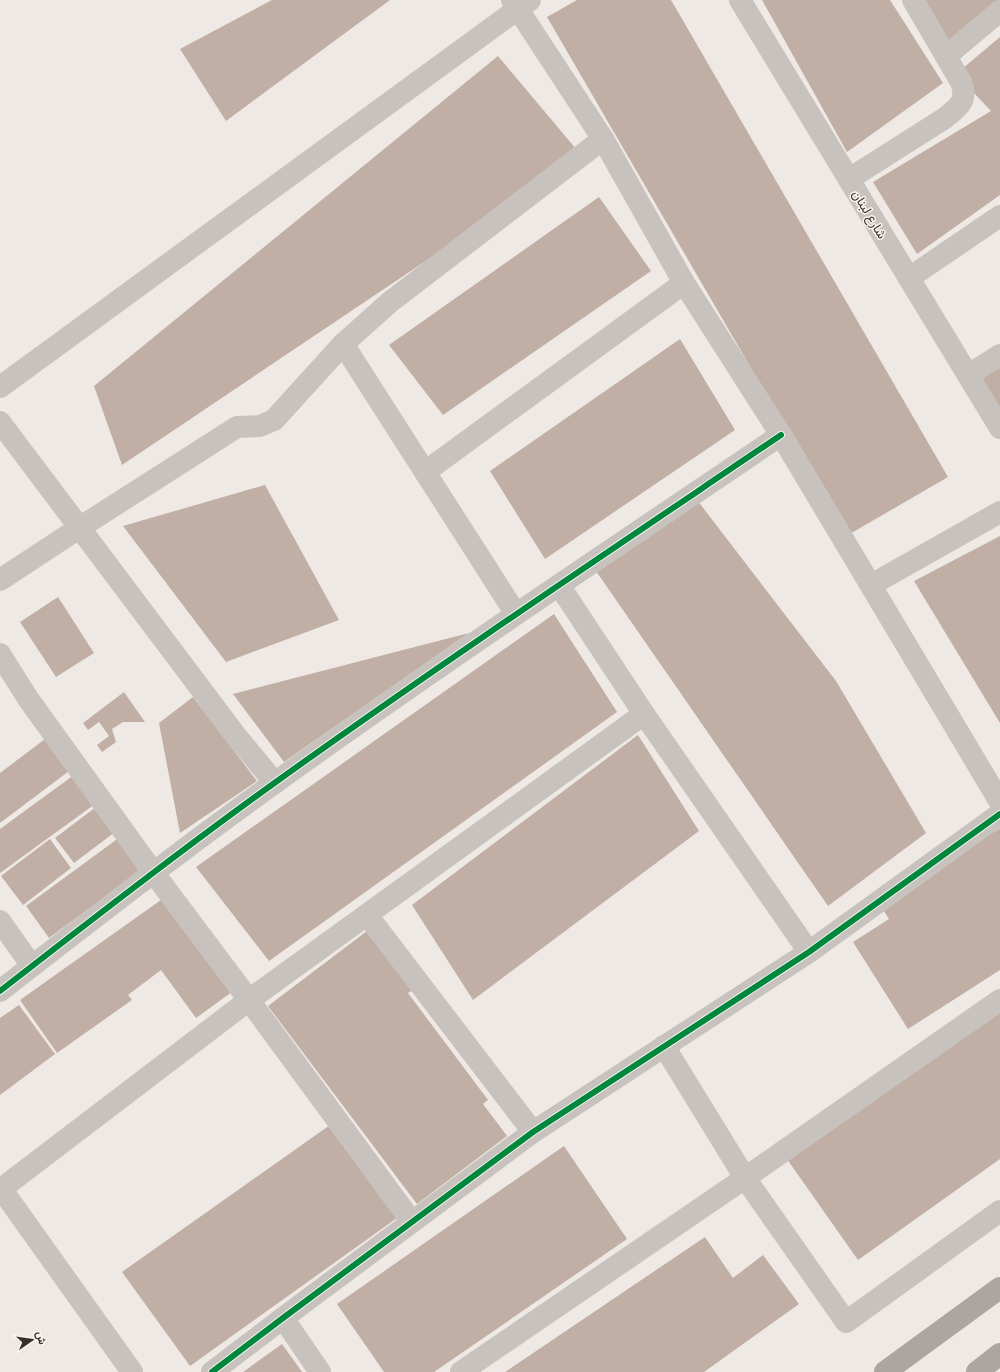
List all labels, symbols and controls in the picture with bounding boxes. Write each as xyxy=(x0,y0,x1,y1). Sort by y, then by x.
street label: شارع لبنان xyxy=(848,187,891,242)
north arrow xyxy=(12,1320,52,1360)
text: ش xyxy=(33,1330,50,1346)

